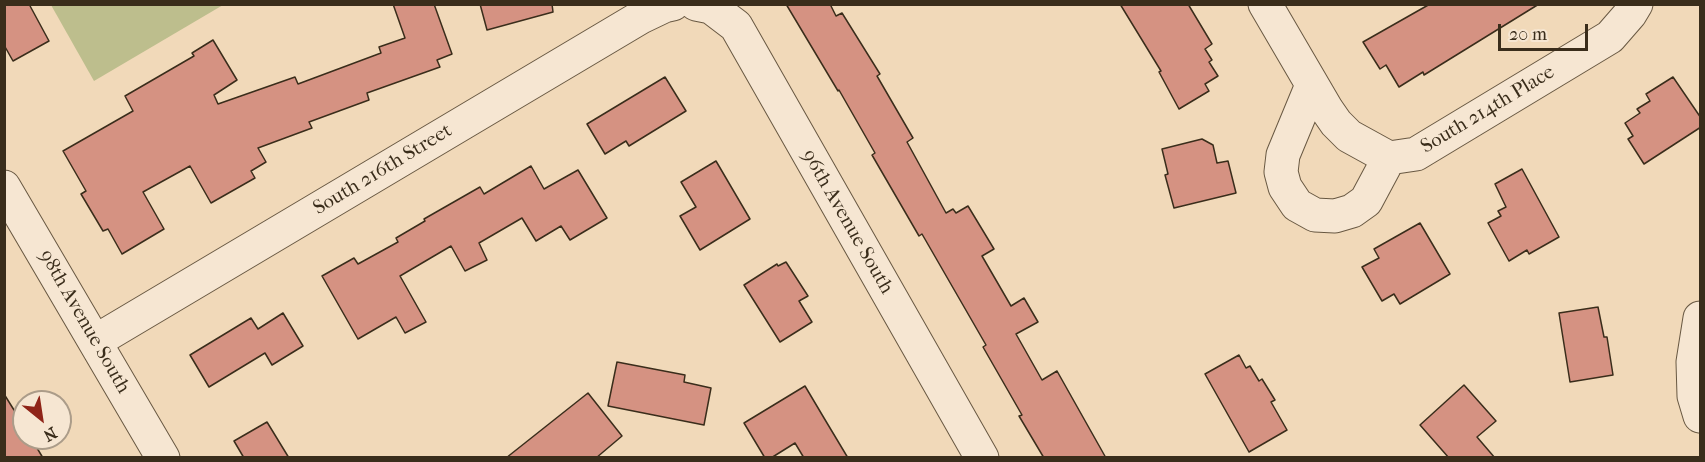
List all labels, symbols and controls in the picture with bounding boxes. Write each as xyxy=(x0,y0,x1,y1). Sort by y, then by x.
scale bar xyxy=(1501,12,1591,50)
text: 20 m xyxy=(1509,24,1547,45)
street label: South 214th Place xyxy=(1417,61,1559,159)
street label: South 216th Street xyxy=(309,119,457,221)
street label: 96th Avenue South xyxy=(796,146,898,298)
street label: 98th Avenue South xyxy=(33,246,135,398)
north arrow xyxy=(12,390,72,450)
text: N xyxy=(40,423,60,446)

